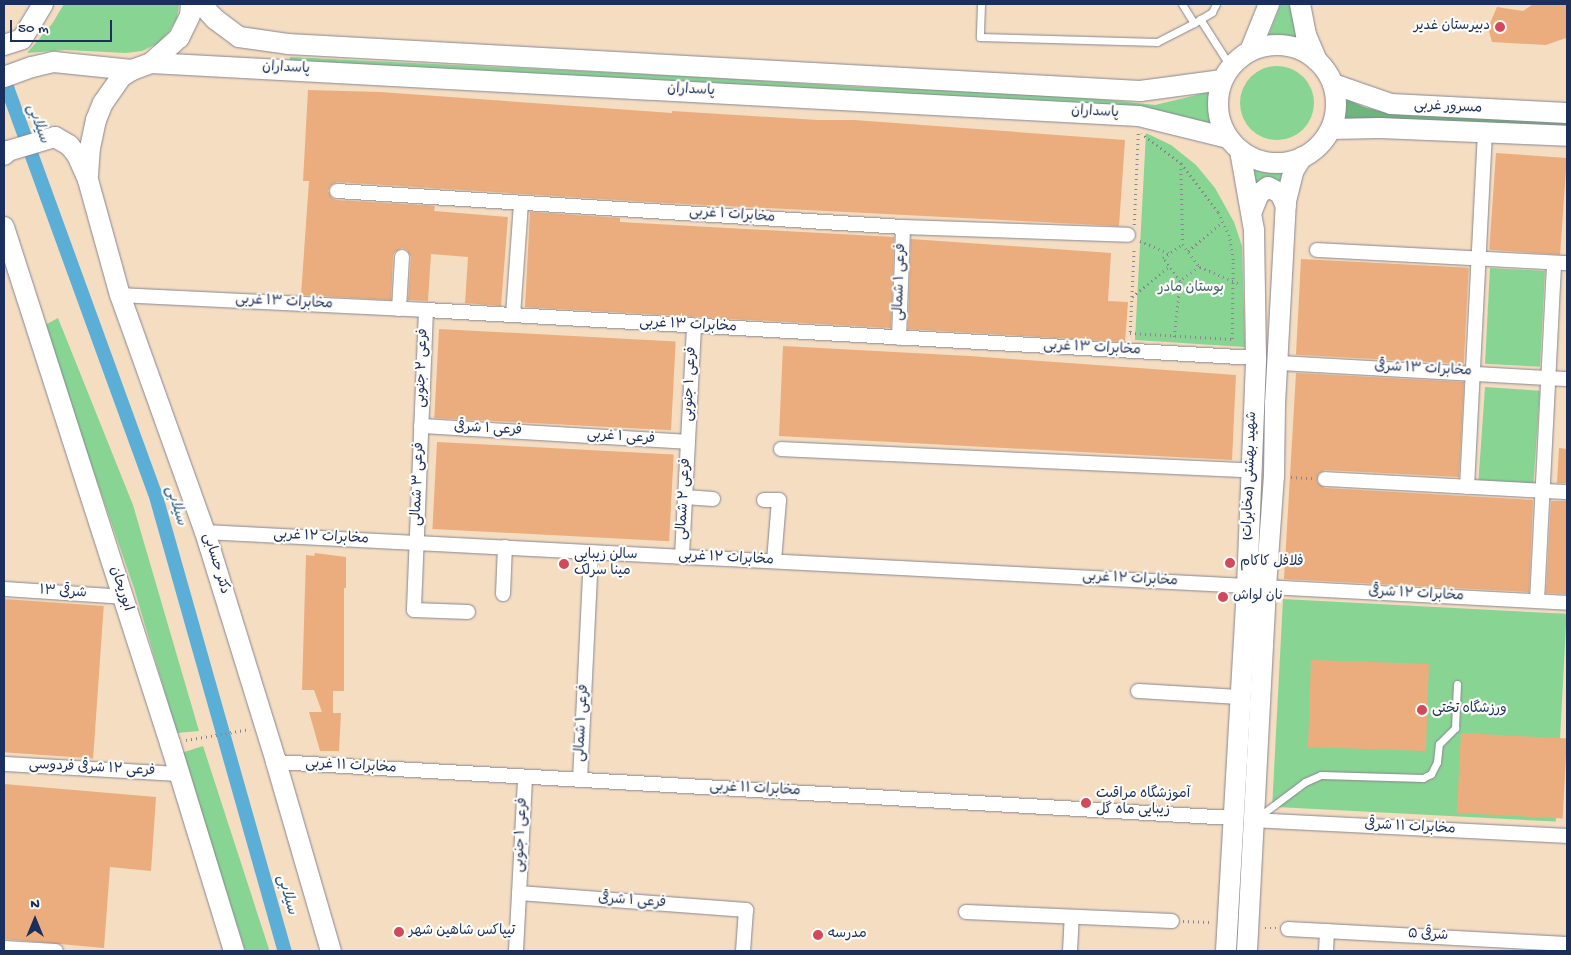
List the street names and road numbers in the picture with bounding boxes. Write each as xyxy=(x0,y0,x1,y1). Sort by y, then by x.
street label: پاسداران xyxy=(262,59,310,79)
street label: پاسداران xyxy=(667,81,715,101)
street label: مسرور غربی xyxy=(1413,98,1483,118)
street label: پاسداران xyxy=(1071,103,1119,123)
street label: مخابرات ۱ غربی xyxy=(688,205,776,227)
street label: فرعی ۱ شمالی xyxy=(891,243,911,321)
street label: مخابرات ۱۳ غربی xyxy=(235,292,333,314)
street label: مخابرات ۱۳ غربی xyxy=(639,315,737,337)
street label: فرعی ۲ جنوبی xyxy=(413,328,433,408)
street label: مخابرات ۱۳ غربی xyxy=(1043,338,1141,360)
street label: فرعی ۱ جنوبی xyxy=(681,346,701,422)
street label: مخابرات ۱۳ شرقی xyxy=(1374,359,1472,381)
street label: شهید بهشتی (مخابرات) xyxy=(1240,411,1262,541)
street label: فرعی ۱ شرقی xyxy=(454,420,522,440)
street label: فرعی ۱ غربی xyxy=(586,427,656,449)
street label: فرعی ۳ شمالی xyxy=(409,442,429,526)
street label: فرعی ۲ شمالی xyxy=(674,458,696,540)
street label: مخابرات ۱۲ غربی xyxy=(273,527,369,549)
street label: دکتر حسابی xyxy=(198,532,232,596)
street label: مخابرات ۱۲ غربی xyxy=(678,548,774,570)
street label: ابوریحان xyxy=(105,565,135,613)
street label: مخابرات ۱۲ غربی xyxy=(1082,569,1178,591)
street label: ۱۳ شرقی xyxy=(39,583,87,603)
street label: مخابرات ۱۲ شرقی xyxy=(1368,584,1464,606)
street label: فرعی ۱ شمالی xyxy=(573,684,593,762)
street label: مخابرات ۱۱ غربی xyxy=(305,756,397,778)
street label: فرعی ۱۲ شرقی فردوسی xyxy=(29,757,155,781)
street label: مخابرات ۱۱ غربی xyxy=(709,779,801,801)
street label: فرعی ۱ جنوبی xyxy=(512,797,532,873)
street label: مخابرات ۱۱ شرقی xyxy=(1364,817,1456,839)
street label: فرعی ۱ شرقی xyxy=(597,891,667,913)
street label: شرقی ۵ xyxy=(1407,927,1449,945)

